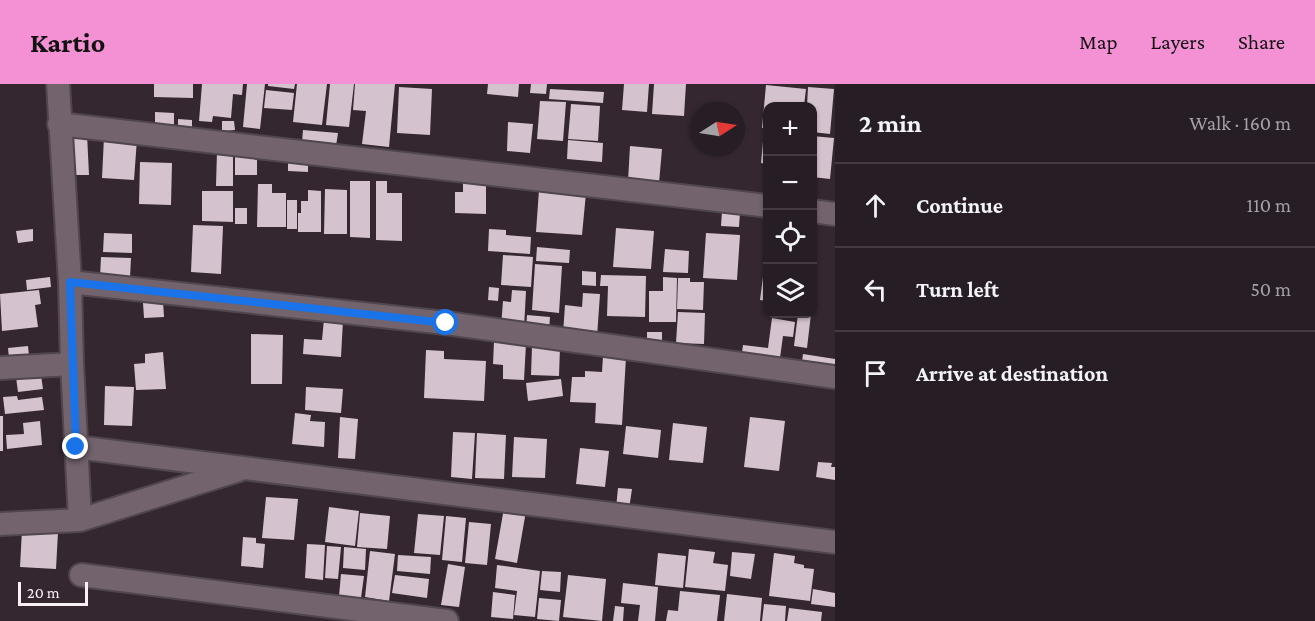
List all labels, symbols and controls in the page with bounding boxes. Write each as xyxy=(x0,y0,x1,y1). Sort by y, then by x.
text: Kartio xyxy=(30,27,105,58)
text: Map xyxy=(1079,30,1118,54)
text: Layers xyxy=(1151,30,1205,54)
text: Share xyxy=(1238,30,1285,54)
north arrow xyxy=(691,102,745,156)
map controls xyxy=(763,102,817,318)
button: + xyxy=(763,102,817,156)
text: 2 min xyxy=(859,109,922,138)
text: Walk · 160 m xyxy=(1189,112,1291,134)
button: − xyxy=(763,156,817,210)
icon: ahead xyxy=(859,189,892,222)
text: Continue xyxy=(916,193,1003,218)
text: 110 m xyxy=(1247,194,1291,216)
button: locate xyxy=(763,210,817,264)
button: layers xyxy=(763,264,817,318)
icon: left xyxy=(859,273,892,306)
text: Turn left xyxy=(916,277,999,302)
text: 50 m xyxy=(1250,278,1291,300)
route start xyxy=(432,309,458,335)
icon: arrive xyxy=(859,357,892,390)
text: Arrive at destination xyxy=(916,361,1108,386)
route end xyxy=(62,433,88,459)
scale bar xyxy=(18,579,88,606)
text: 20 m xyxy=(27,584,60,601)

